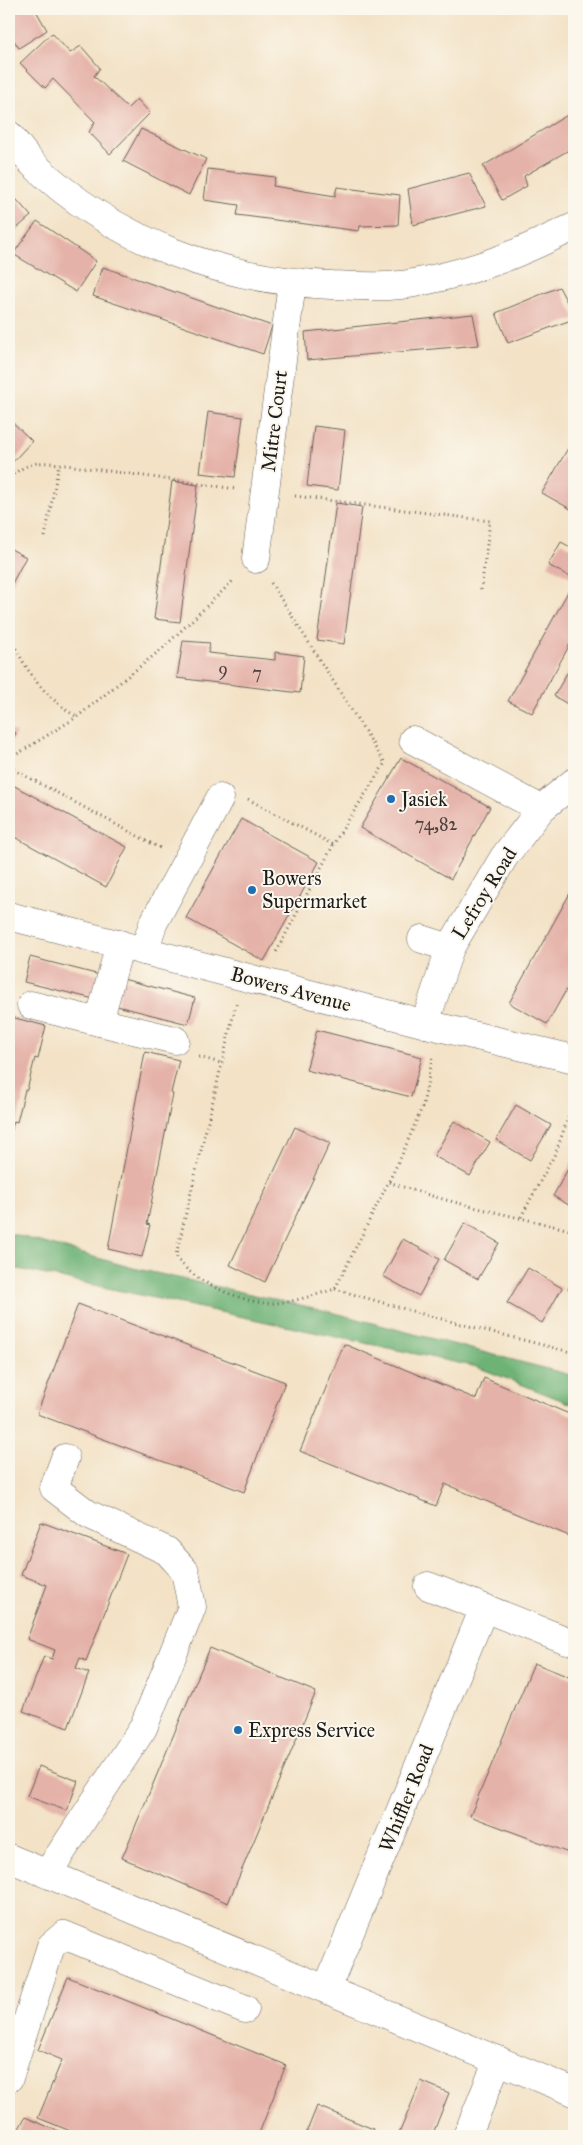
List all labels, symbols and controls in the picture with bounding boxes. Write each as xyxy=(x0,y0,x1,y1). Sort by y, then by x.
street label: Mitre Court xyxy=(256,369,292,473)
house number: 9 xyxy=(218,658,228,680)
house number: 7 xyxy=(252,662,262,684)
place label: Jasiek xyxy=(399,787,448,812)
marker: Jasiek xyxy=(385,793,397,805)
house number: 74,82 xyxy=(415,813,457,835)
street label: Lefroy Road xyxy=(446,843,522,943)
place label: Bowers Supermarket xyxy=(262,866,367,913)
marker: Bowers Supermarket xyxy=(246,884,258,896)
street label: Bowers Avenue xyxy=(228,961,354,1017)
place label: Express Service xyxy=(248,1718,375,1742)
marker: Express Service xyxy=(232,1724,244,1736)
street label: Whiffler Road xyxy=(373,1741,439,1855)

